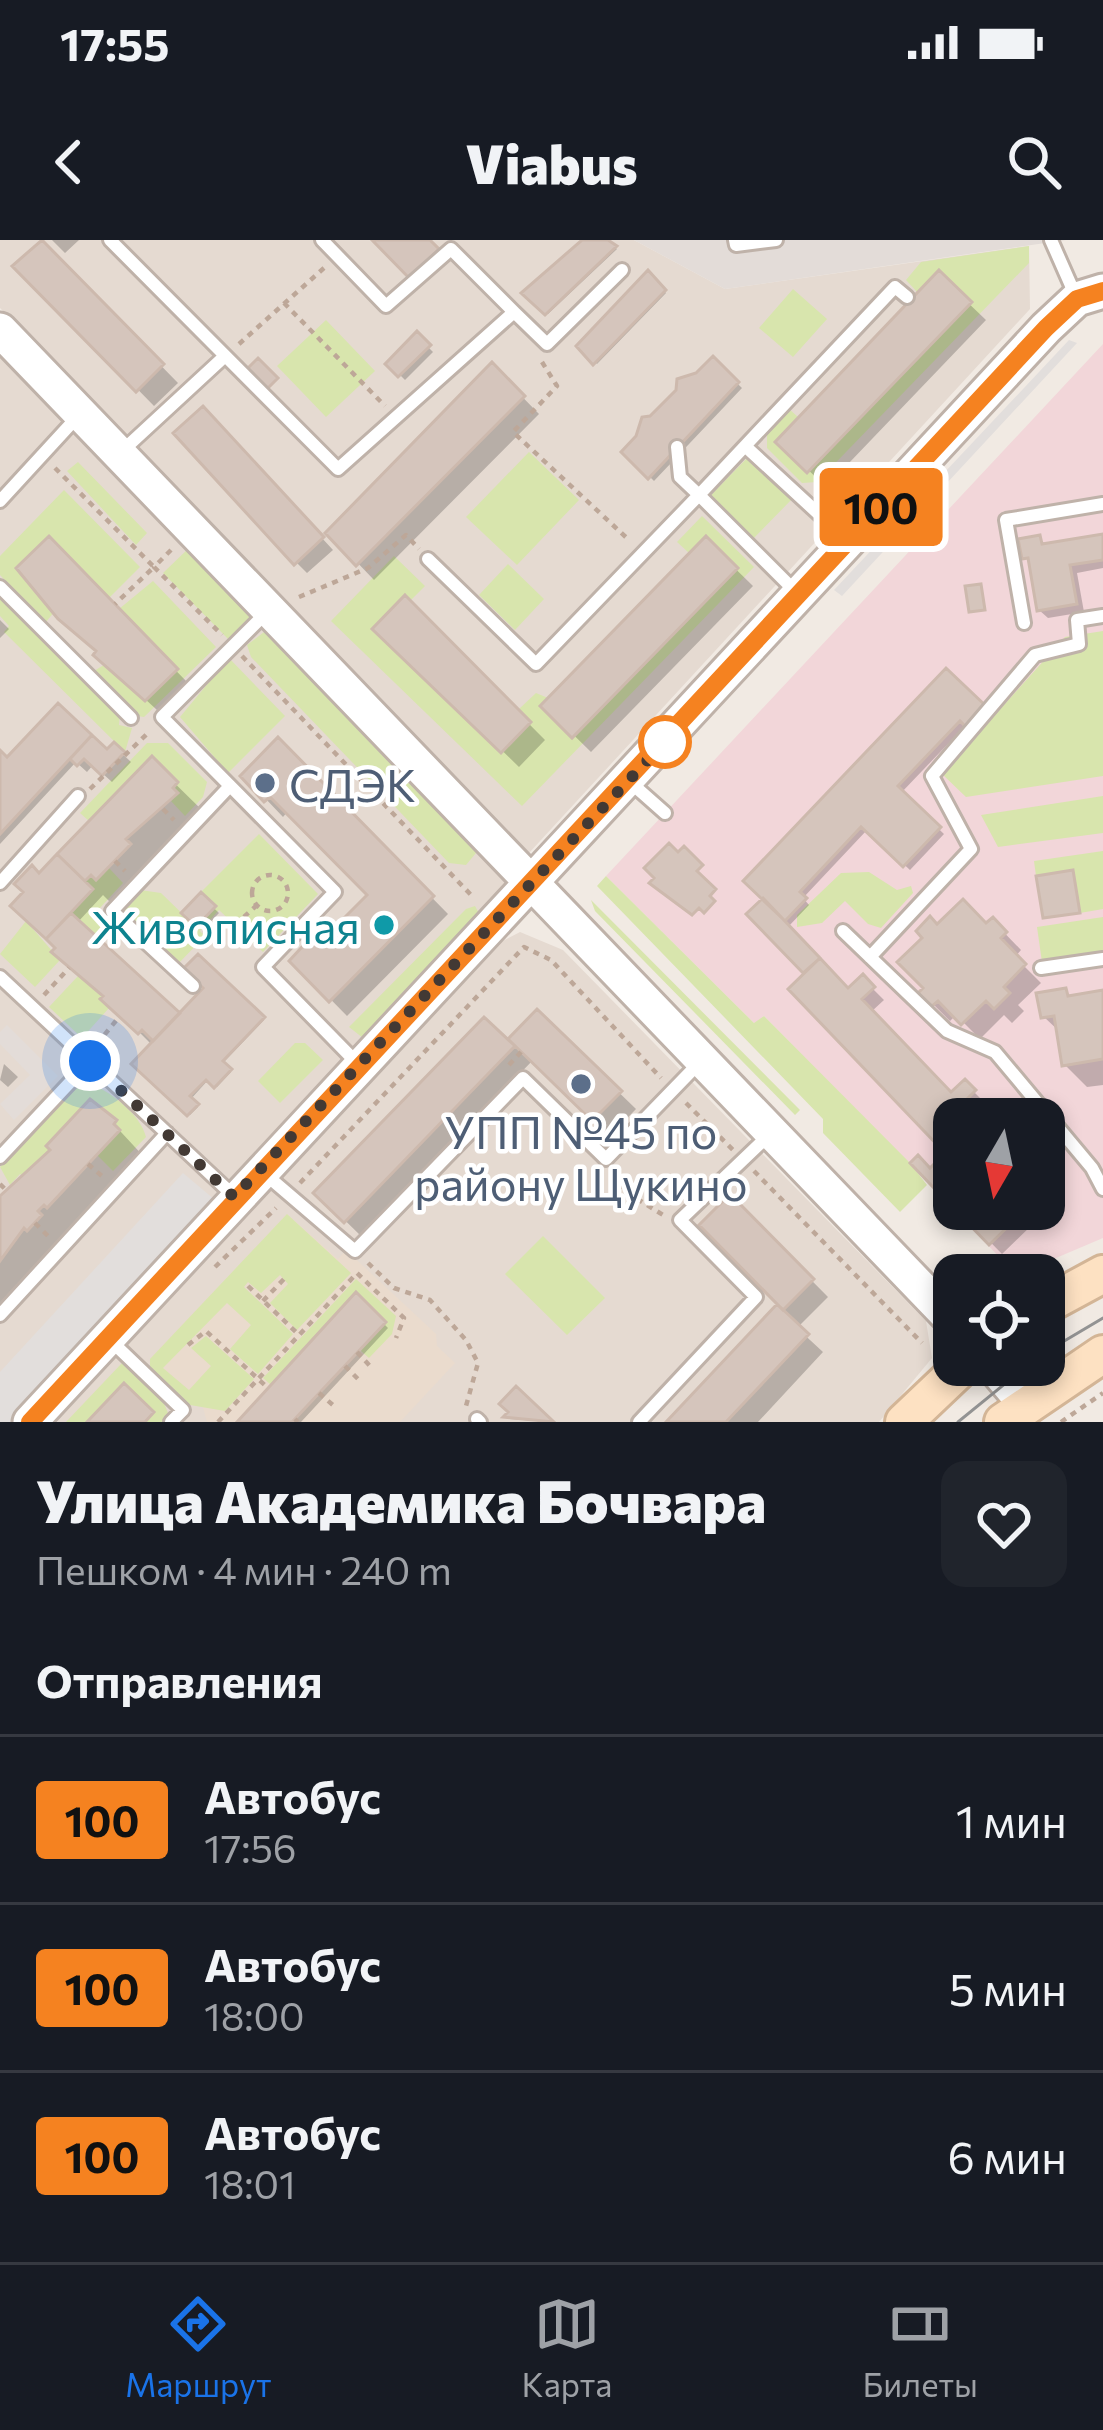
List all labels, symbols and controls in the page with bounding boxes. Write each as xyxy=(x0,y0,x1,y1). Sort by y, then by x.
text: 17:55 xyxy=(60,15,169,70)
icon: back xyxy=(36,129,102,195)
text: Viabus xyxy=(466,129,637,195)
icon: search xyxy=(1001,129,1067,195)
line badge: 100 xyxy=(812,468,950,546)
text: 100 xyxy=(844,481,918,533)
unlabelled marker xyxy=(640,717,690,767)
place label: СДЭК xyxy=(289,756,416,811)
marker: СДЭК xyxy=(252,770,278,796)
place label: Живописная xyxy=(91,898,360,953)
marker: Живописная xyxy=(371,912,397,938)
your location xyxy=(60,1031,120,1091)
marker: УПП №45 по району Щукино xyxy=(568,1071,594,1097)
north arrow xyxy=(933,1098,1065,1230)
map controls xyxy=(933,1098,1065,1386)
place label: УПП №45 по району Щукино xyxy=(414,1103,748,1210)
button: locate xyxy=(933,1254,1065,1386)
button: heart xyxy=(941,1461,1067,1587)
text: Улица Академика Бочвара xyxy=(36,1465,766,1535)
text: Пешком · 4 мин · 240 m xyxy=(36,1545,452,1593)
text: Отправления xyxy=(36,1652,323,1707)
text: Автобус xyxy=(204,1768,381,1823)
text: 1 мин xyxy=(956,1792,1067,1847)
text: 100 xyxy=(65,1794,139,1846)
text: 17:56 xyxy=(204,1823,297,1871)
text: Автобус xyxy=(204,1936,381,1991)
text: 5 мин xyxy=(949,1960,1067,2015)
text: 100 xyxy=(65,1962,139,2014)
text: 18:00 xyxy=(204,1991,304,2039)
text: Автобус xyxy=(204,2104,381,2159)
text: 6 мин xyxy=(948,2128,1067,2183)
text: 100 xyxy=(65,2130,139,2182)
text: 18:01 xyxy=(204,2159,296,2207)
tab: Маршрут xyxy=(125,2291,272,2404)
tab: Карта xyxy=(522,2291,612,2404)
tab: Билеты xyxy=(862,2291,978,2404)

